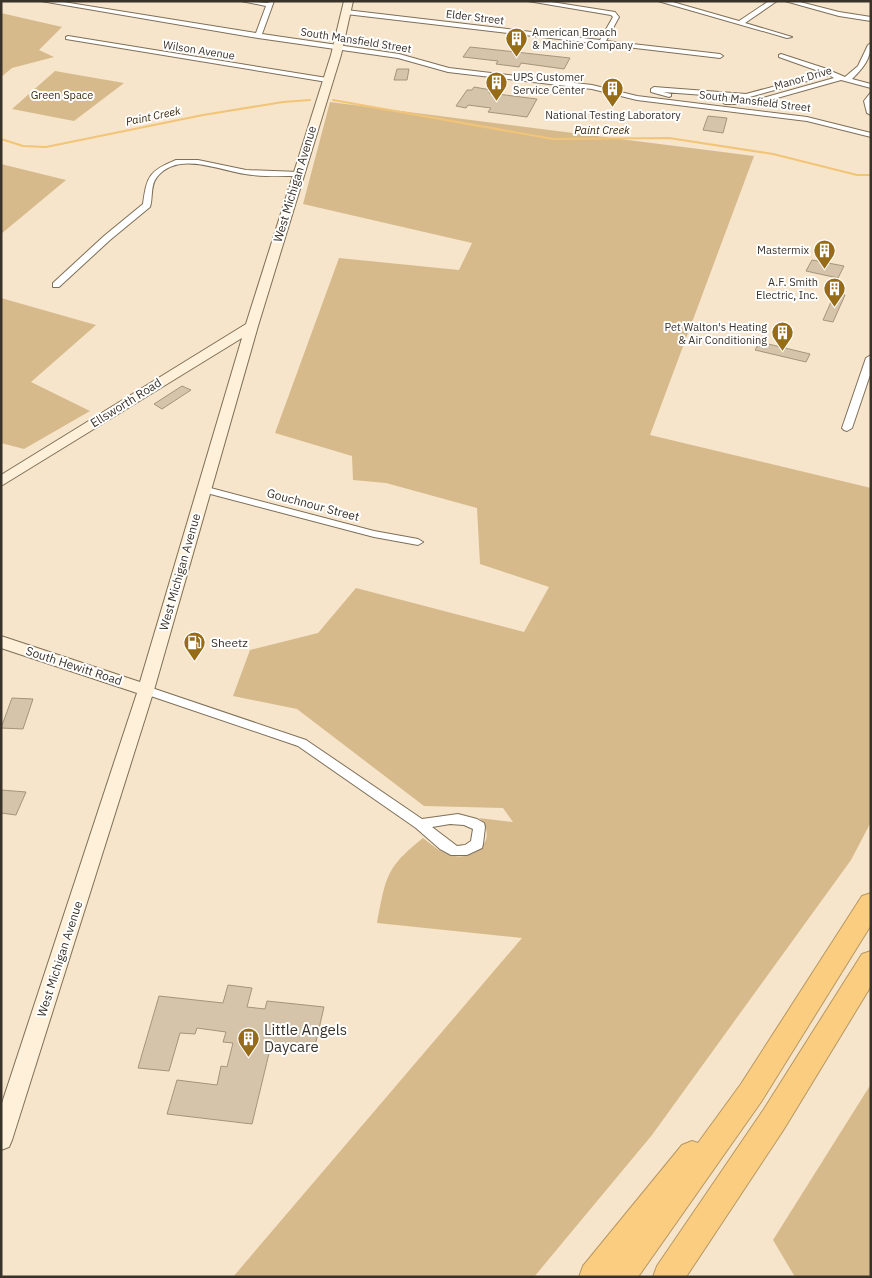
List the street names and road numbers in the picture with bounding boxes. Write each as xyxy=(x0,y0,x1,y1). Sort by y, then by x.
street label: Elder Street xyxy=(445,6,505,28)
street label: South Mansfield Street xyxy=(299,24,413,56)
street label: Wilson Avenue xyxy=(162,37,236,63)
street label: Manor Drive xyxy=(773,63,833,93)
street label: South Mansfield Street xyxy=(698,87,812,115)
street label: West Michigan Avenue xyxy=(270,123,319,244)
street label: Ellsworth Road xyxy=(87,375,164,430)
street label: Gouchnour Street xyxy=(265,485,361,524)
street label: West Michigan Avenue xyxy=(156,511,204,632)
street label: South Hewitt Road xyxy=(24,643,124,688)
street label: West Michigan Avenue xyxy=(34,899,85,1019)

